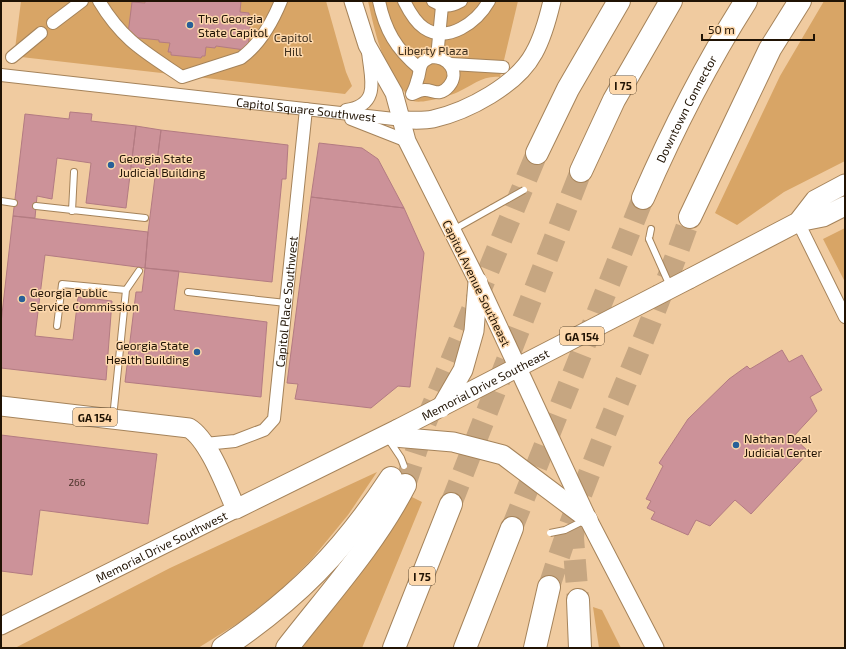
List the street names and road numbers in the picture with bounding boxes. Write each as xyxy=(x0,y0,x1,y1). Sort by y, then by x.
street label: Downtown Connector xyxy=(653,52,719,165)
road number: I 75 xyxy=(610,76,636,94)
street label: Capitol Square Southwest xyxy=(235,94,377,124)
street label: Capitol Avenue Southeast xyxy=(440,217,514,349)
street label: Capitol Place Southwest xyxy=(272,235,300,368)
road number: GA 154 xyxy=(560,327,604,345)
street label: Memorial Drive Southeast xyxy=(419,345,552,423)
road number: GA 154 xyxy=(73,408,117,426)
street label: Memorial Drive Southwest xyxy=(93,507,230,585)
road number: I 75 xyxy=(409,567,435,585)

